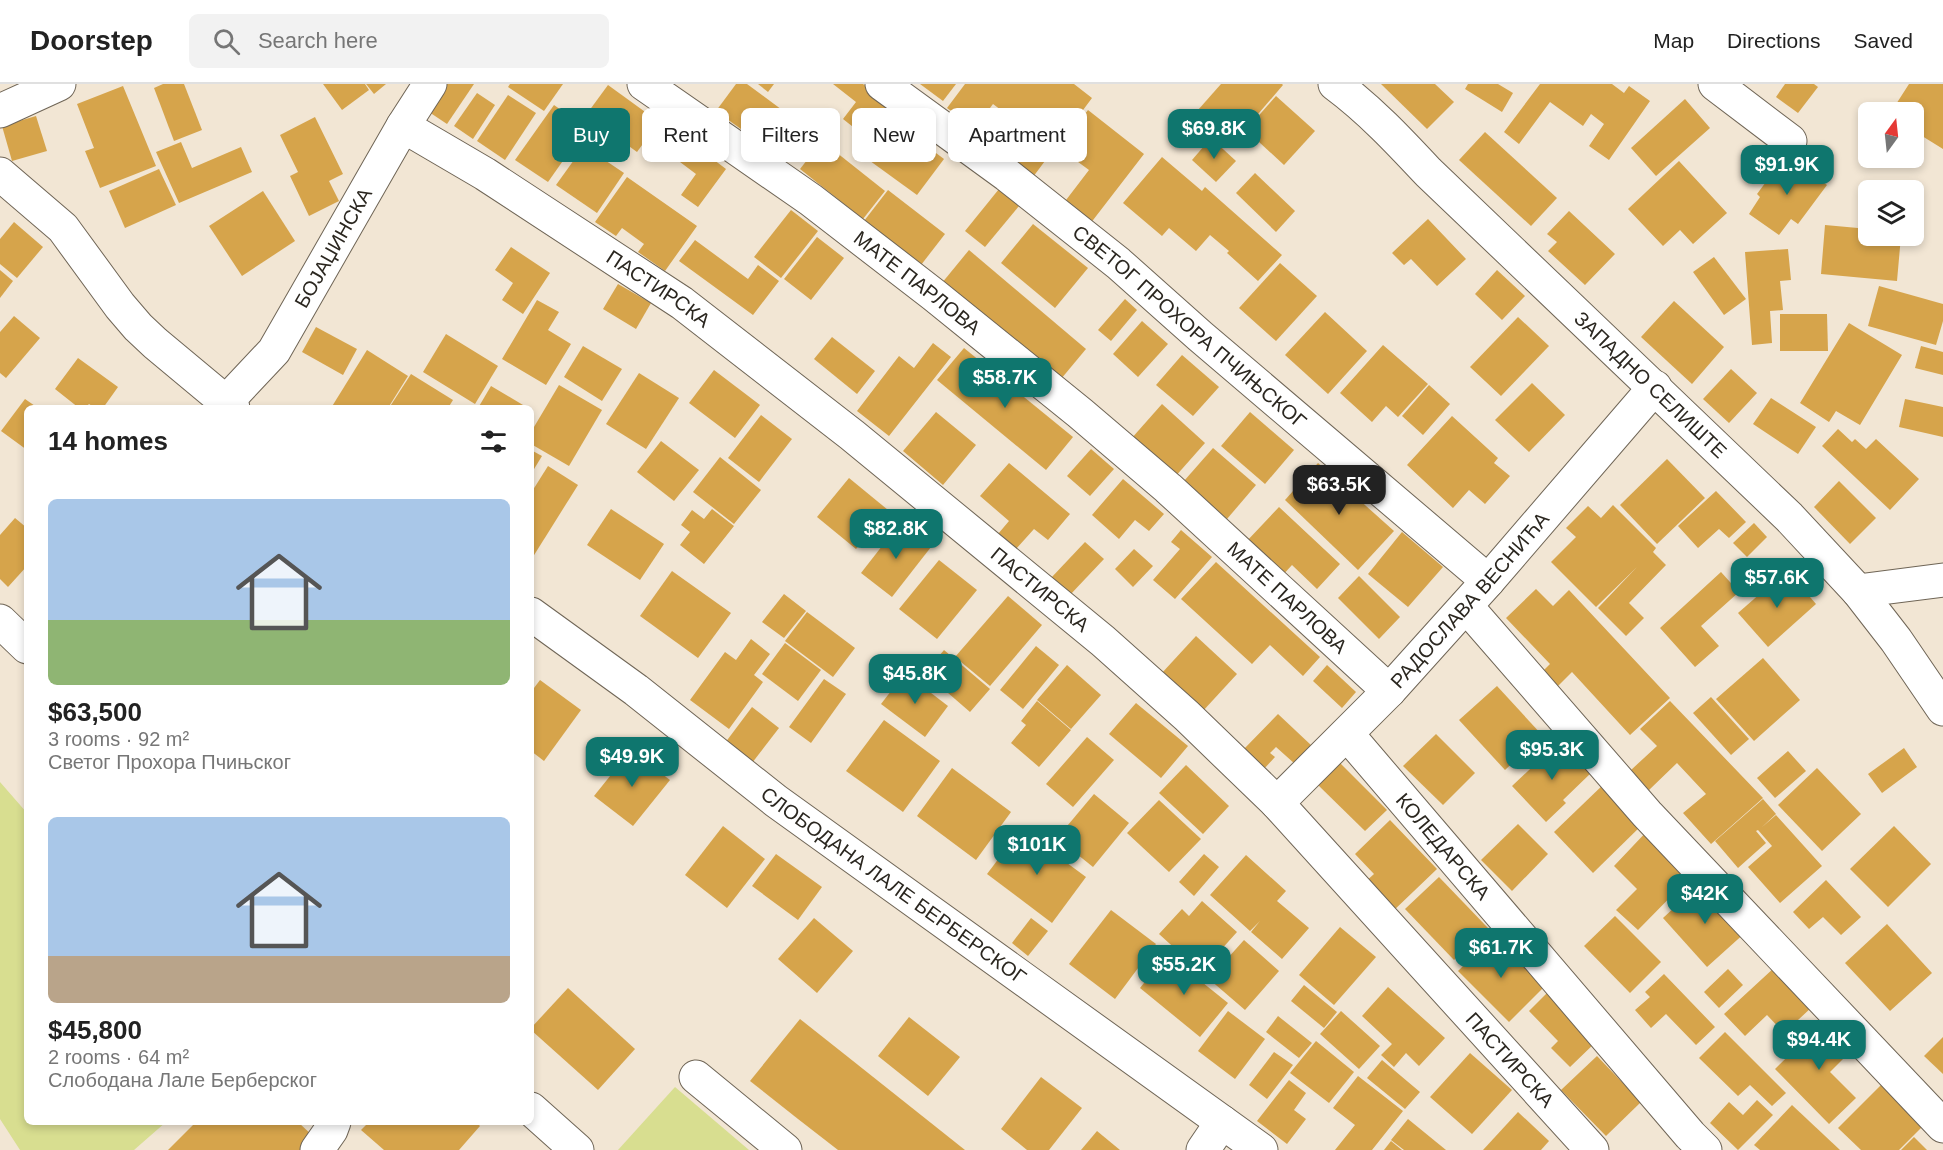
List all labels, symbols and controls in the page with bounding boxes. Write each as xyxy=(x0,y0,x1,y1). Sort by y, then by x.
search box xyxy=(189,14,609,68)
text: Doorstep xyxy=(30,25,153,56)
icon: search xyxy=(210,25,243,58)
text: Search here xyxy=(258,28,378,53)
text: Map xyxy=(1653,29,1694,52)
text: Directions xyxy=(1727,29,1820,52)
text: Saved xyxy=(1853,29,1913,52)
north arrow xyxy=(1858,102,1924,168)
map controls xyxy=(1858,102,1924,246)
chip: Buy xyxy=(552,108,630,162)
chip: Rent xyxy=(642,108,729,162)
chip: Filters xyxy=(741,108,840,162)
chip: New xyxy=(852,108,936,162)
chip: Apartment xyxy=(948,108,1087,162)
pin: $69.8K xyxy=(1165,109,1263,160)
text: $69.8K xyxy=(1182,117,1246,139)
pin: $91.9K xyxy=(1738,145,1836,196)
text: $91.9K xyxy=(1755,153,1819,175)
button: layers xyxy=(1858,180,1924,246)
street label: БОЈАЏИНСКА xyxy=(290,183,376,312)
street label: СВЕТОГ ПРОХОРА ПЧИЊСКОГ xyxy=(1069,221,1311,433)
street label: МАТЕ ПАРЛОВА xyxy=(850,226,985,339)
street label: ПАСТИРСКА xyxy=(603,246,715,332)
street label: ЗАПАДНО СЕЛИШТЕ xyxy=(1570,307,1731,462)
pin: $58.7K xyxy=(956,358,1054,409)
text: $58.7K xyxy=(973,366,1037,388)
icon: filters xyxy=(477,425,510,458)
text: 14 homes xyxy=(48,426,168,456)
pin: $63.5K xyxy=(1290,465,1388,516)
text: $63.5K xyxy=(1307,473,1371,495)
street label: РАДОСЛАВА ВЕСНИЋА xyxy=(1386,507,1554,692)
pin: $82.8K xyxy=(847,509,945,560)
text: $82.8K xyxy=(864,517,928,539)
street label: МАТЕ ПАРЛОВА xyxy=(1223,537,1352,658)
icon: home xyxy=(225,538,333,646)
street label: ПАСТИРСКА xyxy=(987,543,1094,636)
pin: $57.6K xyxy=(1728,558,1826,609)
text: $57.6K xyxy=(1745,566,1809,588)
pin: $45.8K xyxy=(866,654,964,705)
text: $45.8K xyxy=(883,662,947,684)
text: $63,500 xyxy=(48,697,142,727)
text: 3 rooms · 92 m² xyxy=(48,728,189,750)
pin: $95.3K xyxy=(1503,730,1601,781)
pin: $49.9K xyxy=(583,737,681,788)
text: $95.3K xyxy=(1520,738,1584,760)
text: $49.9K xyxy=(600,745,664,767)
text: Светог Прохора Пчињског xyxy=(48,751,291,773)
street label: СЛОБОДАНА ЛАЛЕ БЕРБЕРСКОГ xyxy=(757,782,1030,988)
street label: КОЛЕДАРСКА xyxy=(1392,789,1495,905)
pin: $101K xyxy=(995,825,1079,876)
text: $101K xyxy=(1008,833,1066,855)
icon: home xyxy=(225,856,333,964)
pin: $42K xyxy=(1669,874,1741,925)
text: $42K xyxy=(1681,882,1729,904)
pin: $61.7K xyxy=(1452,928,1550,979)
text: $61.7K xyxy=(1469,936,1533,958)
pin: $55.2K xyxy=(1135,945,1233,996)
text: $55.2K xyxy=(1152,953,1216,975)
street label: ПАСТИРСКА xyxy=(1462,1008,1559,1112)
text: $45,800 xyxy=(48,1015,142,1045)
pin: $94.4K xyxy=(1770,1020,1868,1071)
text: $94.4K xyxy=(1787,1028,1851,1050)
text: 2 rooms · 64 m² xyxy=(48,1046,189,1068)
text: Слободана Лале Берберског xyxy=(48,1069,317,1091)

